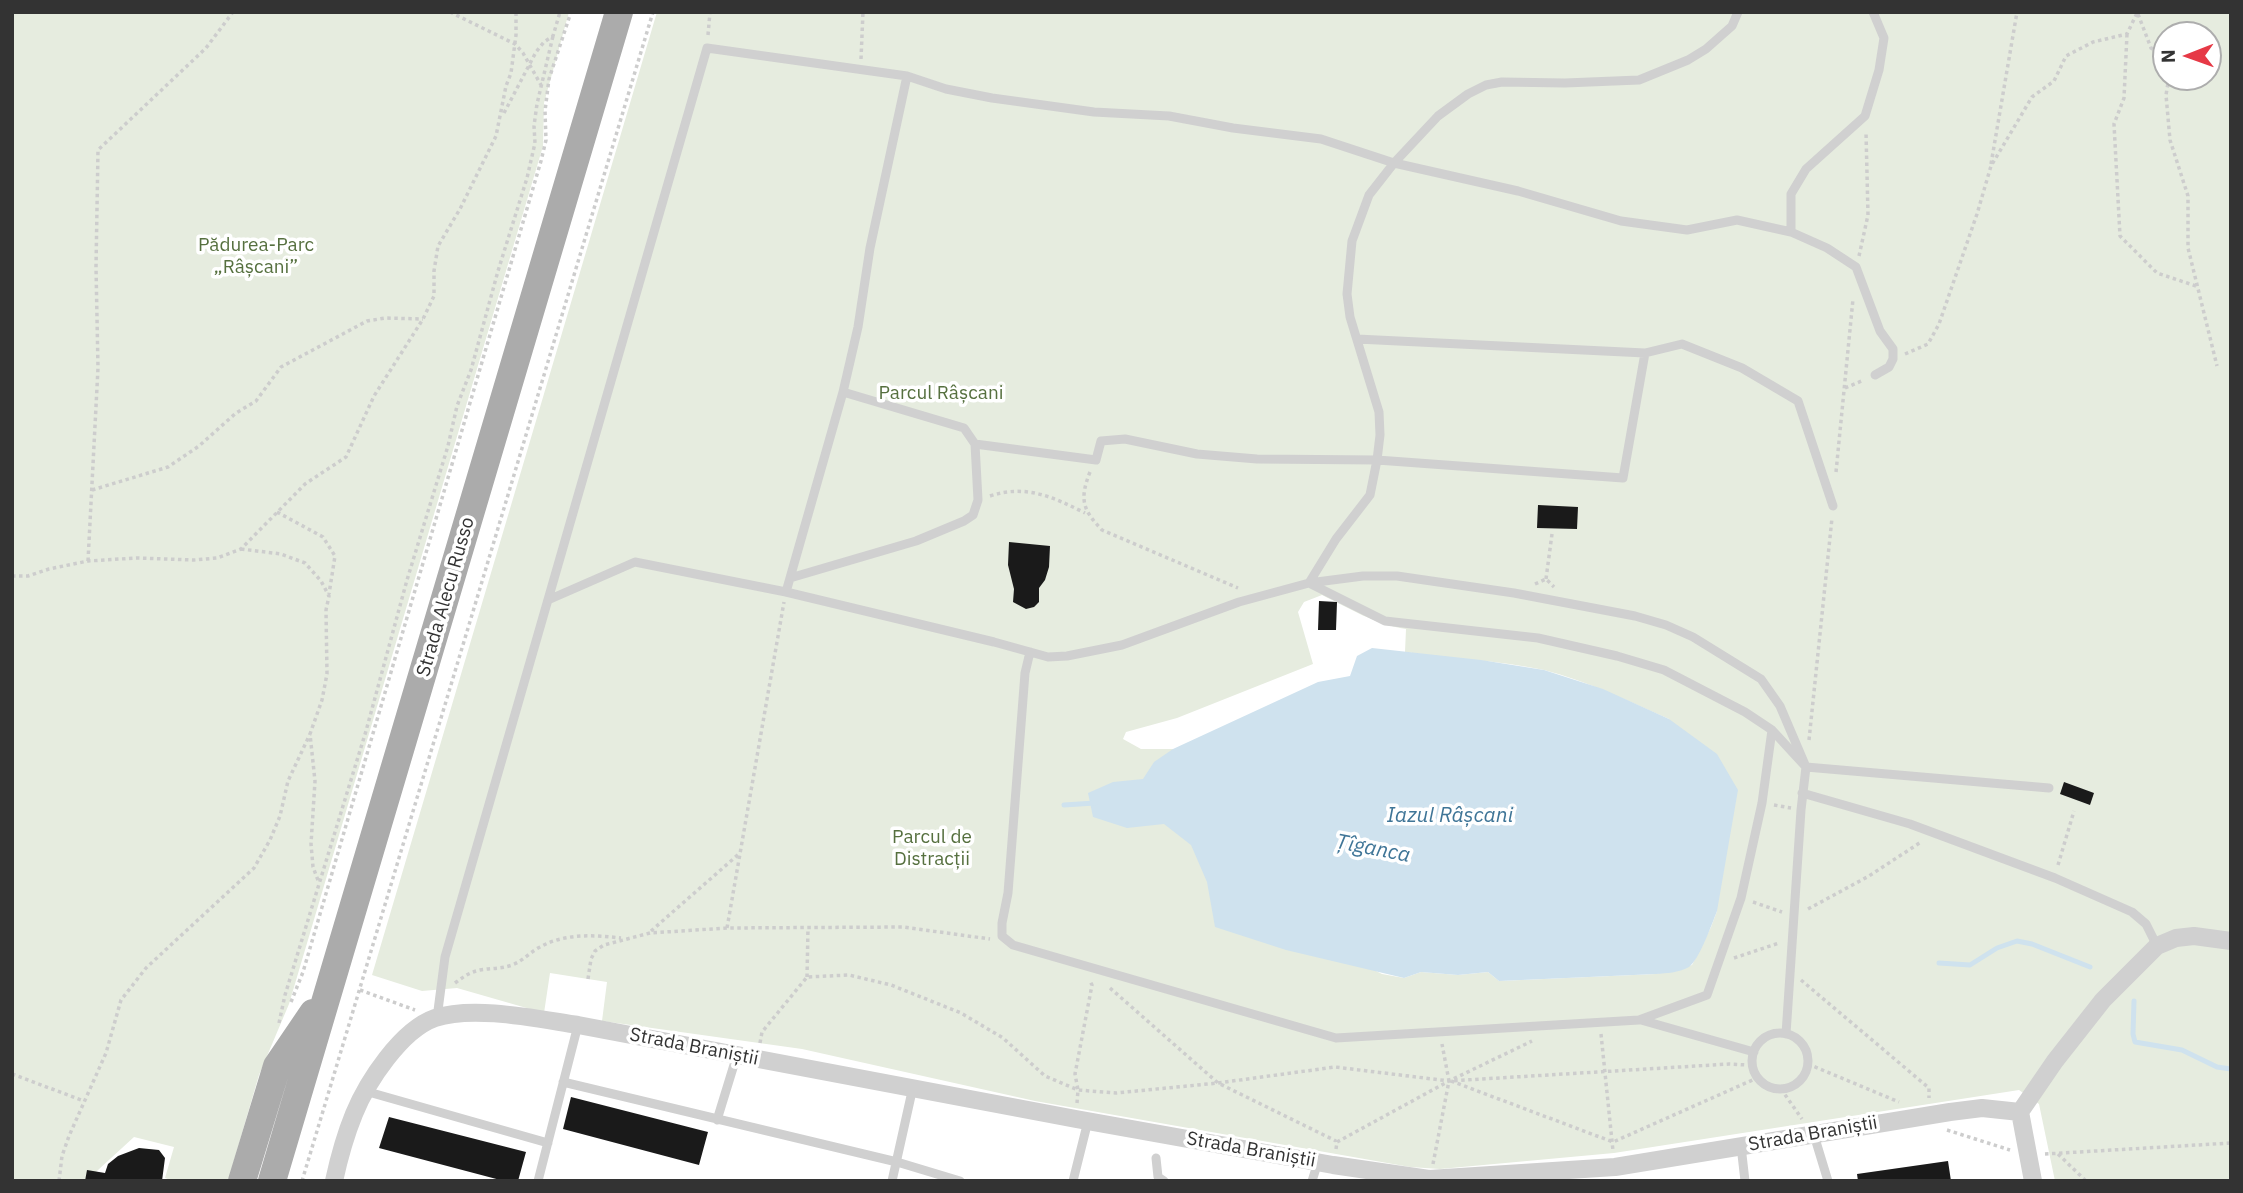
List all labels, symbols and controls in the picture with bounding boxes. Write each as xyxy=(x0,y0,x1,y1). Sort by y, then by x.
north arrow xyxy=(2152,21,2222,91)
text: N xyxy=(2156,49,2180,63)
park label: Pădurea-Parc „Râșcani” xyxy=(198,235,314,279)
park label: Parcul Râșcani xyxy=(879,383,1003,405)
street label: Strada Alecu Russo xyxy=(412,515,480,679)
water label: Iazul Râșcani xyxy=(1387,803,1513,829)
park label: Parcul de Distracții xyxy=(892,827,972,871)
water label: Țîganca xyxy=(1334,829,1412,869)
street label: Strada Braniștii xyxy=(628,1023,760,1071)
street label: Strada Braniștii xyxy=(1747,1111,1879,1157)
street label: Strada Braniștii xyxy=(1185,1127,1317,1173)

